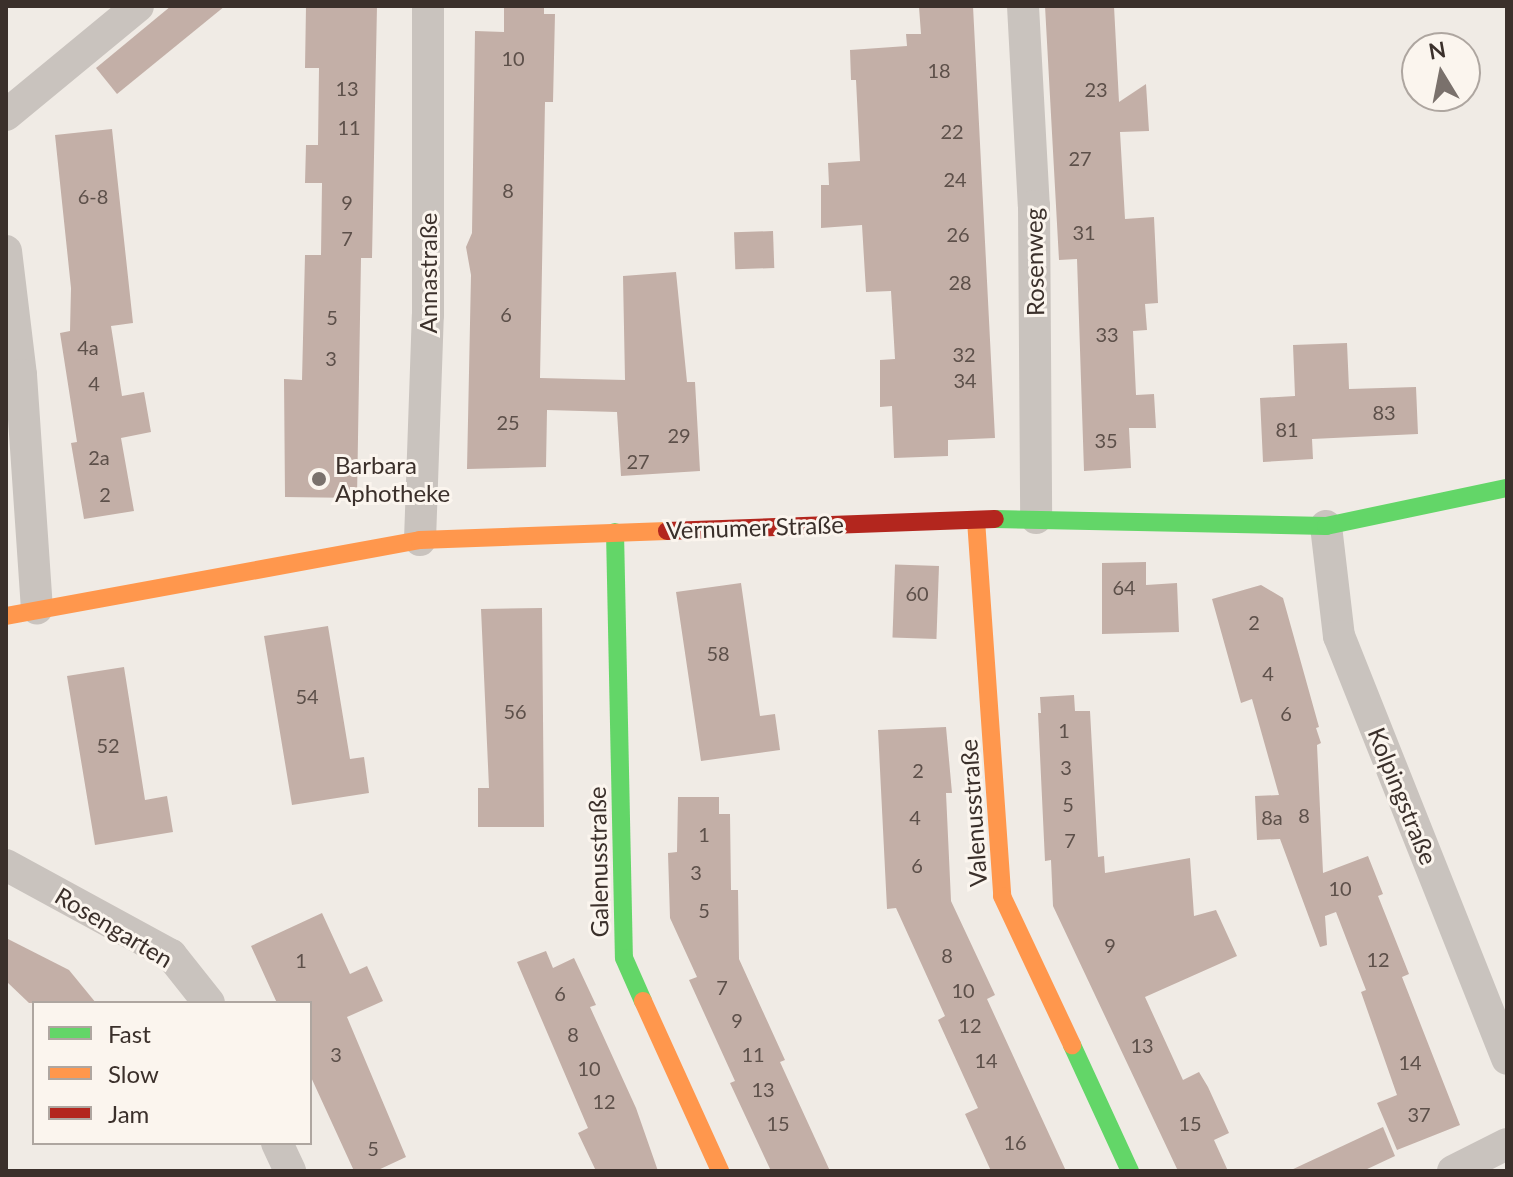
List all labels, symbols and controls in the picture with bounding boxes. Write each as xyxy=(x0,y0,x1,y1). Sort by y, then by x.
north arrow xyxy=(1401,32,1481,112)
text: N xyxy=(1426,35,1448,65)
house number: 10 xyxy=(501,46,525,70)
house number: 18 xyxy=(927,58,951,82)
house number: 13 xyxy=(335,76,359,100)
house number: 23 xyxy=(1084,77,1108,101)
house number: 11 xyxy=(337,115,361,139)
house number: 22 xyxy=(940,119,964,143)
house number: 27 xyxy=(1068,146,1092,170)
house number: 24 xyxy=(943,167,967,191)
house number: 8 xyxy=(502,178,514,202)
house number: 6-8 xyxy=(78,184,108,208)
house number: 9 xyxy=(341,190,353,214)
street label: Rosenweg xyxy=(1019,208,1049,316)
street label: Annastraße xyxy=(414,213,442,333)
house number: 31 xyxy=(1072,220,1096,244)
house number: 26 xyxy=(946,222,970,246)
house number: 7 xyxy=(341,226,353,250)
house number: 28 xyxy=(948,270,972,294)
house number: 6 xyxy=(500,302,512,326)
house number: 5 xyxy=(326,305,338,329)
house number: 33 xyxy=(1095,322,1119,346)
house number: 4a xyxy=(77,335,99,359)
house number: 32 xyxy=(952,342,976,366)
house number: 3 xyxy=(325,346,337,370)
house number: 34 xyxy=(953,368,977,392)
house number: 4 xyxy=(88,371,100,395)
house number: 83 xyxy=(1372,400,1396,424)
house number: 25 xyxy=(496,410,520,434)
house number: 81 xyxy=(1275,417,1299,441)
house number: 29 xyxy=(667,423,691,447)
house number: 35 xyxy=(1094,428,1118,452)
house number: 2a xyxy=(88,445,110,469)
house number: 27 xyxy=(626,449,650,473)
place label: Barbara Aphotheke xyxy=(335,451,450,507)
marker: Barbara Aphotheke xyxy=(310,470,328,488)
house number: 2 xyxy=(99,482,111,506)
street label: Vernumer Straße xyxy=(666,510,844,544)
house number: 64 xyxy=(1112,575,1136,599)
house number: 60 xyxy=(905,581,929,605)
house number: 2 xyxy=(1248,610,1260,634)
house number: 58 xyxy=(706,641,730,665)
house number: 4 xyxy=(1262,661,1274,685)
house number: 54 xyxy=(295,684,319,708)
house number: 56 xyxy=(503,699,527,723)
house number: 6 xyxy=(1280,701,1292,725)
house number: 1 xyxy=(1058,718,1070,742)
street label: Kolpingstraße xyxy=(1362,723,1444,869)
house number: 52 xyxy=(96,733,120,757)
street label: Valenusstraße xyxy=(953,738,993,888)
house number: 3 xyxy=(1060,755,1072,779)
house number: 2 xyxy=(912,758,924,782)
street label: Galenusstraße xyxy=(582,786,614,938)
house number: 5 xyxy=(1062,792,1074,816)
house number: 8 xyxy=(1298,803,1310,827)
house number: 4 xyxy=(909,805,921,829)
house number: 8a xyxy=(1261,805,1283,829)
house number: 1 xyxy=(698,822,710,846)
house number: 7 xyxy=(1064,828,1076,852)
house number: 6 xyxy=(911,853,923,877)
house number: 3 xyxy=(690,860,702,884)
house number: 10 xyxy=(1328,876,1352,900)
street label: Rosengarten xyxy=(50,881,178,973)
house number: 5 xyxy=(698,898,710,922)
house number: 9 xyxy=(1104,933,1116,957)
house number: 8 xyxy=(941,943,953,967)
house number: 12 xyxy=(1366,947,1390,971)
house number: 1 xyxy=(295,948,307,972)
house number: 7 xyxy=(716,975,728,999)
house number: 10 xyxy=(951,978,975,1002)
house number: 6 xyxy=(554,981,566,1005)
legend xyxy=(32,1001,312,1145)
house number: 9 xyxy=(731,1008,743,1032)
house number: 12 xyxy=(958,1013,982,1037)
text: Fast xyxy=(108,1019,151,1048)
house number: 8 xyxy=(567,1022,579,1046)
house number: 13 xyxy=(1130,1033,1154,1057)
house number: 3 xyxy=(330,1042,342,1066)
house number: 11 xyxy=(741,1042,765,1066)
house number: 14 xyxy=(974,1048,998,1072)
house number: 14 xyxy=(1398,1050,1422,1074)
house number: 10 xyxy=(577,1056,601,1080)
text: Slow xyxy=(108,1059,159,1088)
house number: 13 xyxy=(751,1077,775,1101)
house number: 12 xyxy=(592,1089,616,1113)
text: Jam xyxy=(108,1099,149,1128)
house number: 37 xyxy=(1407,1102,1431,1126)
house number: 15 xyxy=(766,1111,790,1135)
house number: 15 xyxy=(1178,1111,1202,1135)
house number: 16 xyxy=(1003,1130,1027,1154)
house number: 5 xyxy=(367,1136,379,1160)

